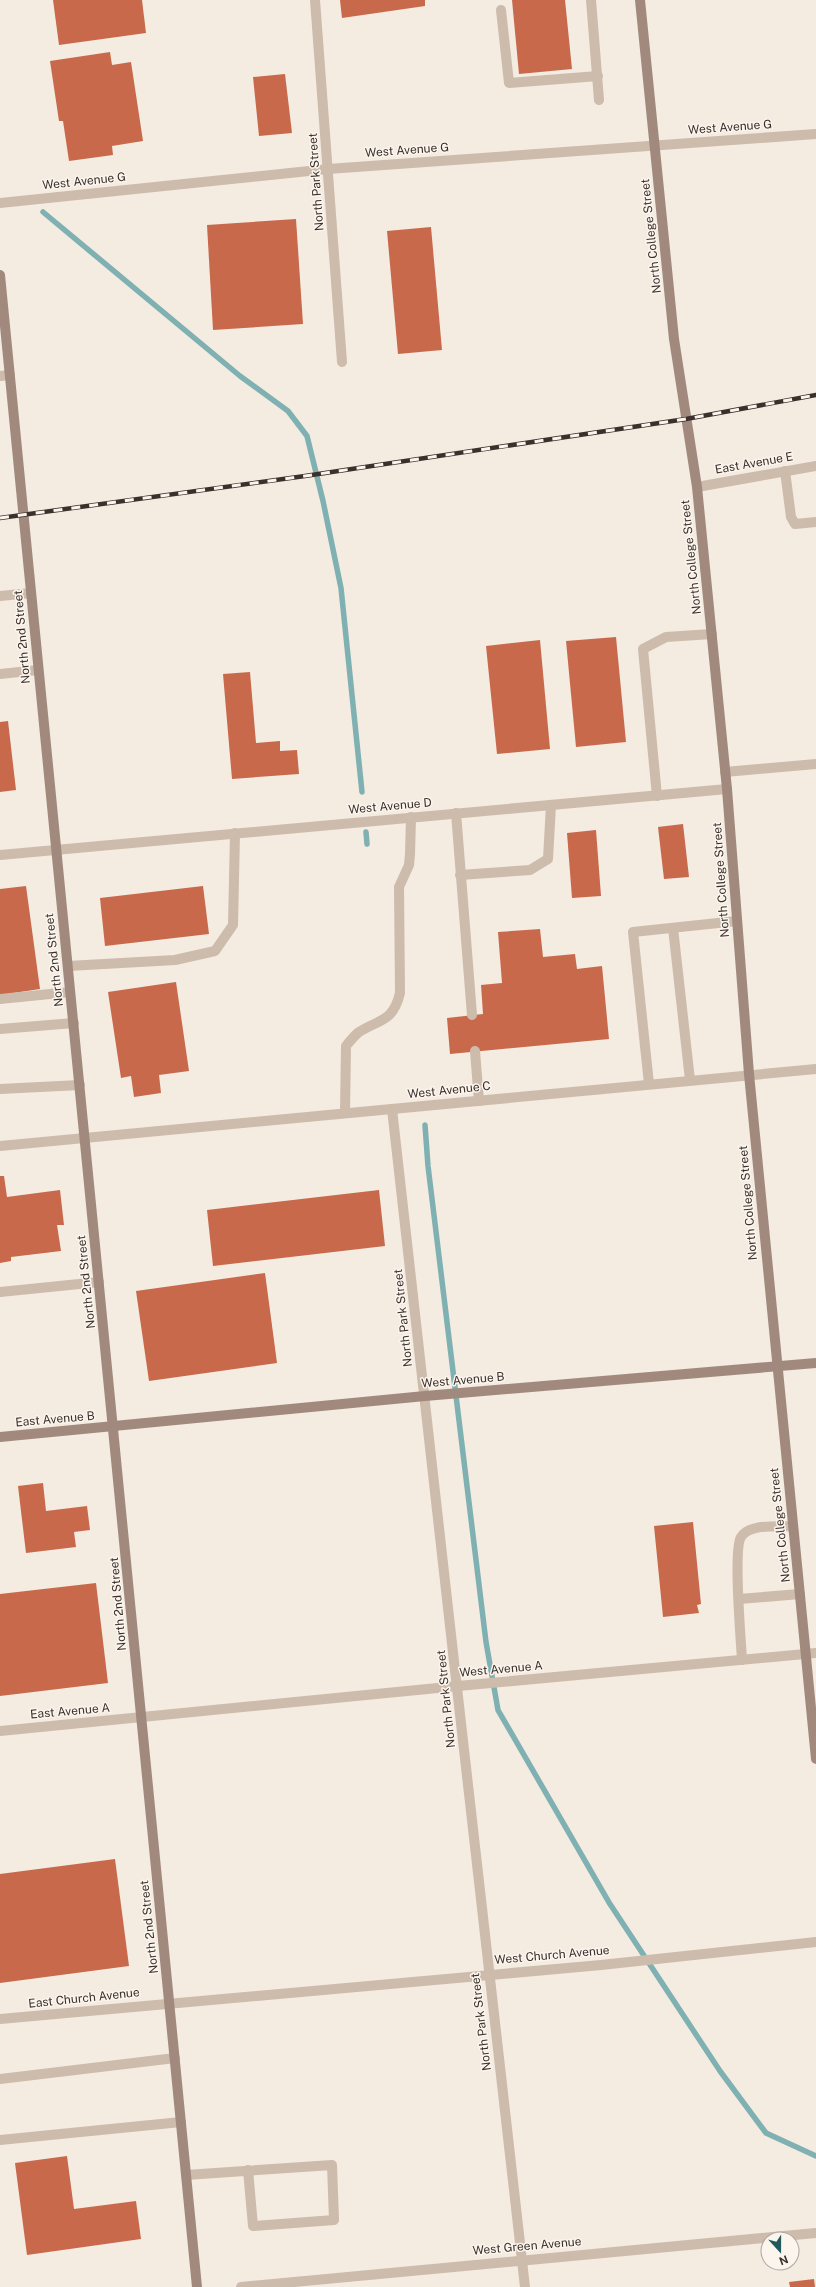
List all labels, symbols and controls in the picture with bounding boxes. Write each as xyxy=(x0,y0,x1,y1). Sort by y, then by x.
street label: West Avenue G xyxy=(688,117,772,137)
street label: North Park Street xyxy=(306,132,326,232)
street label: West Avenue G xyxy=(365,140,449,160)
street label: West Avenue G xyxy=(41,170,127,192)
street label: North College Street xyxy=(638,178,664,294)
street label: East Avenue E xyxy=(714,449,794,477)
street label: North College Street xyxy=(678,499,704,615)
street label: North 2nd Street xyxy=(11,589,33,684)
street label: West Avenue D xyxy=(348,795,432,817)
street label: North College Street xyxy=(710,822,732,938)
street label: North 2nd Street xyxy=(42,912,66,1007)
street label: West Avenue C xyxy=(407,1079,491,1101)
street label: North College Street xyxy=(736,1145,760,1261)
street label: North 2nd Street xyxy=(74,1234,98,1329)
street label: North Park Street xyxy=(391,1268,415,1368)
street label: West Avenue B xyxy=(421,1369,505,1391)
street label: East Avenue B xyxy=(15,1409,95,1429)
street label: North College Street xyxy=(767,1467,793,1583)
street label: North 2nd Street xyxy=(107,1556,129,1651)
street label: North Park Street xyxy=(434,1649,458,1749)
street label: West Avenue A xyxy=(459,1658,544,1680)
street label: East Avenue A xyxy=(30,1700,111,1721)
street label: North 2nd Street xyxy=(137,1879,161,1974)
street label: West Church Avenue xyxy=(494,1943,610,1967)
street label: North Park Street xyxy=(468,1972,494,2072)
street label: East Church Avenue xyxy=(28,1985,141,2011)
north arrow xyxy=(760,2231,800,2271)
street label: West Green Avenue xyxy=(472,2234,582,2258)
text: N xyxy=(777,2253,790,2267)

